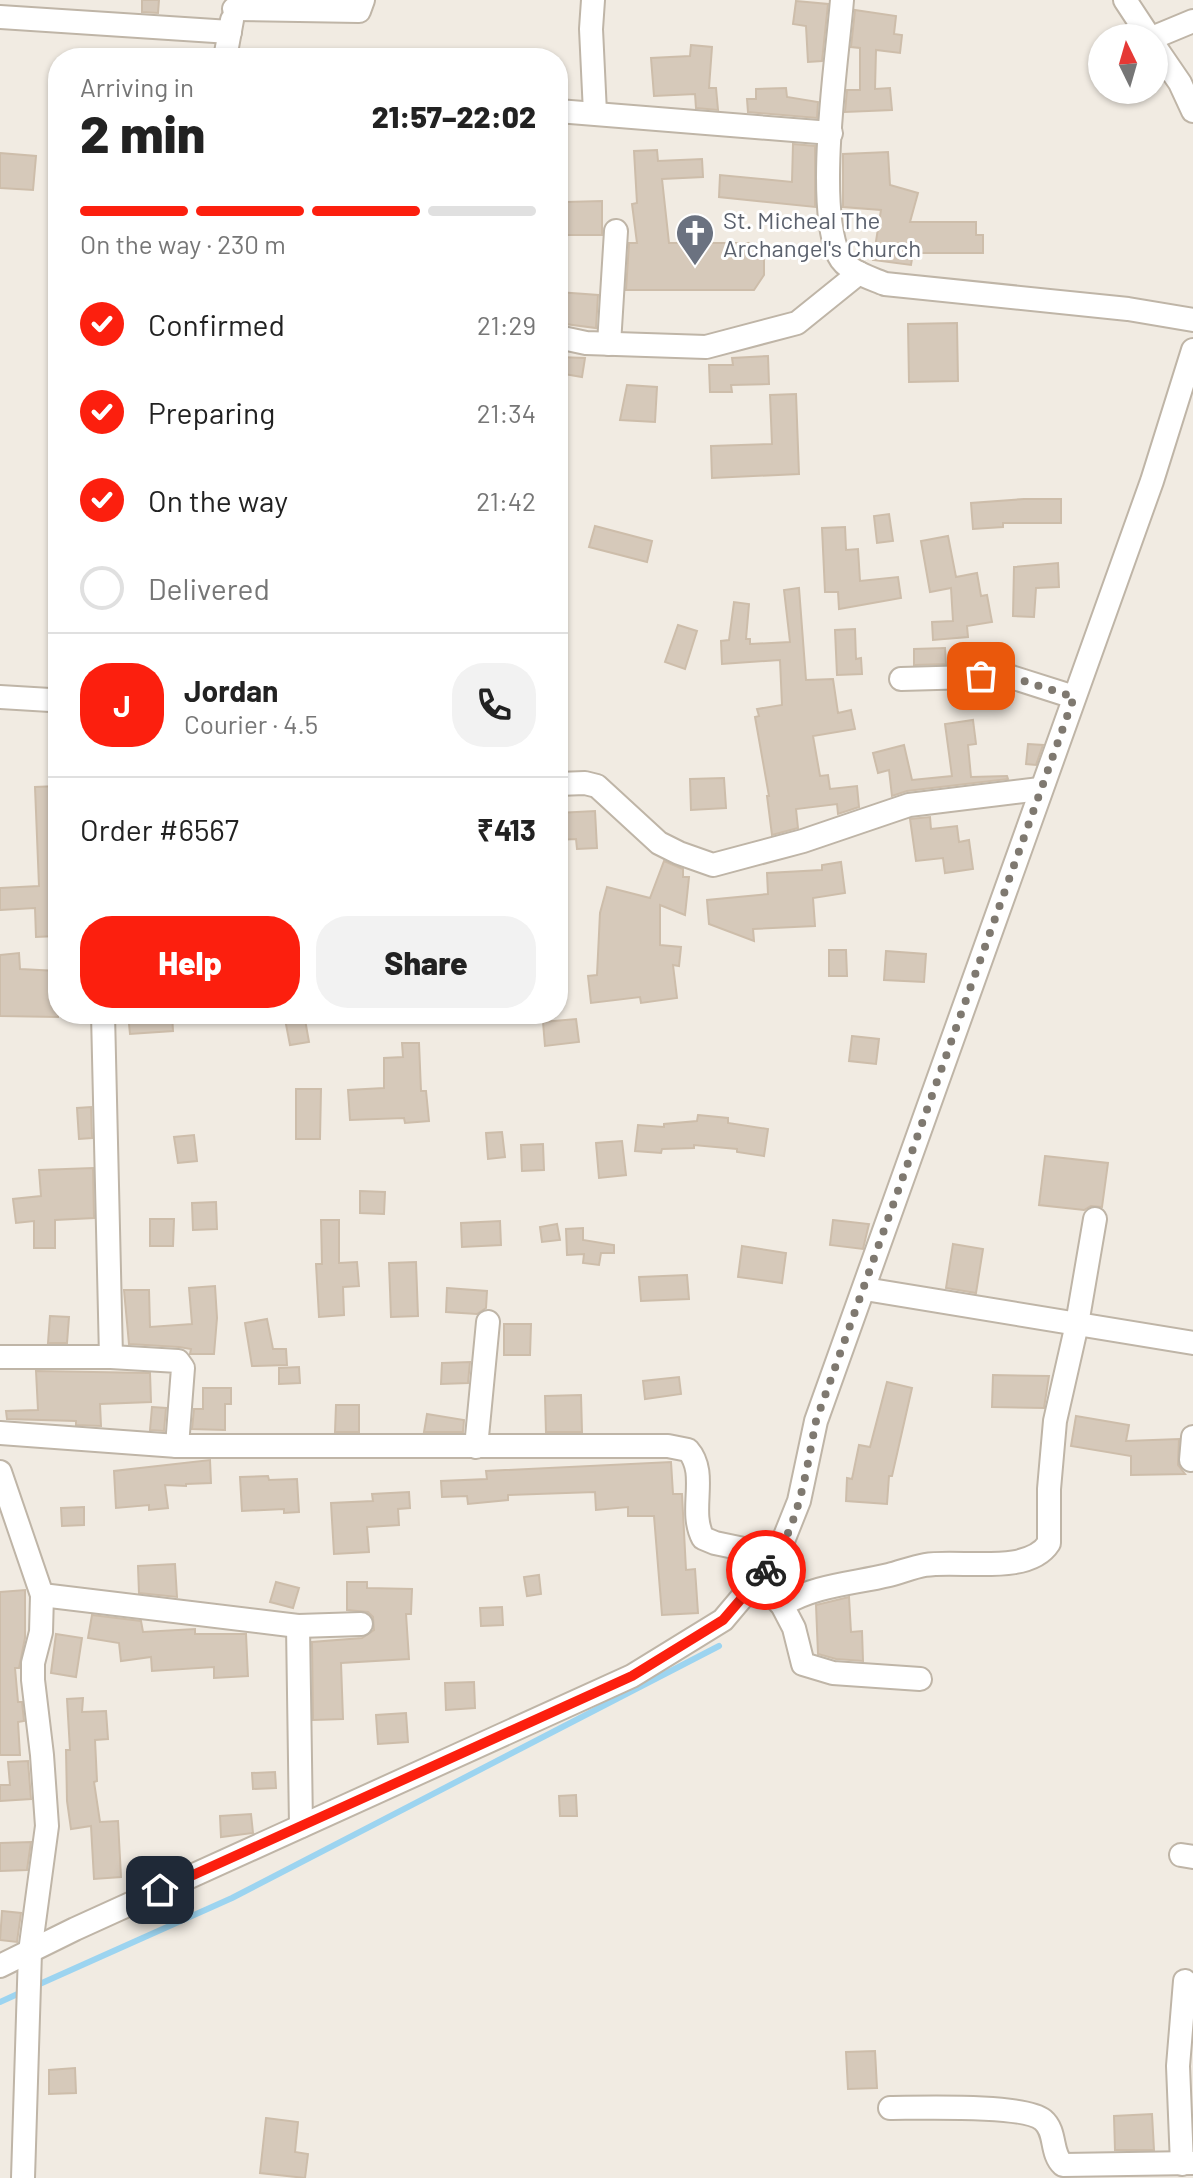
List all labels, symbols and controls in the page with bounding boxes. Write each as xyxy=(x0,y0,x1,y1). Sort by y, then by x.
north arrow xyxy=(1088,24,1168,104)
map controls xyxy=(1088,24,1168,104)
text: Arriving in xyxy=(80,71,194,102)
text: 21:57–22:02 xyxy=(372,98,536,134)
text: 2 min xyxy=(80,101,205,163)
place label: St. Micheal The Archangel's Church xyxy=(723,205,921,262)
church icon: St. Micheal The Archangel's Church xyxy=(674,212,716,267)
text: On the way · 230 m xyxy=(80,228,286,259)
icon: check xyxy=(80,302,124,346)
text: Confirmed xyxy=(148,306,285,342)
text: 21:29 xyxy=(477,309,536,340)
icon: check xyxy=(80,390,124,434)
text: Preparing xyxy=(148,394,275,430)
text: 21:34 xyxy=(477,397,536,428)
icon: check xyxy=(80,478,124,522)
text: On the way xyxy=(148,482,288,518)
text: 21:42 xyxy=(476,485,536,516)
text: Delivered xyxy=(148,570,270,606)
pin xyxy=(947,642,1015,710)
icon: bag xyxy=(959,654,1003,698)
button: phone xyxy=(452,663,536,747)
text: Jordan xyxy=(184,672,279,708)
text: J xyxy=(113,687,131,723)
text: Courier · 4.5 xyxy=(184,708,318,739)
text: Order #6567 xyxy=(80,811,239,847)
text: ₹413 xyxy=(477,811,536,847)
button: Help xyxy=(80,916,300,1008)
button: Share xyxy=(316,916,536,1008)
courier xyxy=(726,1530,806,1610)
icon: bike xyxy=(744,1548,788,1592)
pin xyxy=(126,1856,194,1924)
icon: home xyxy=(138,1868,182,1912)

